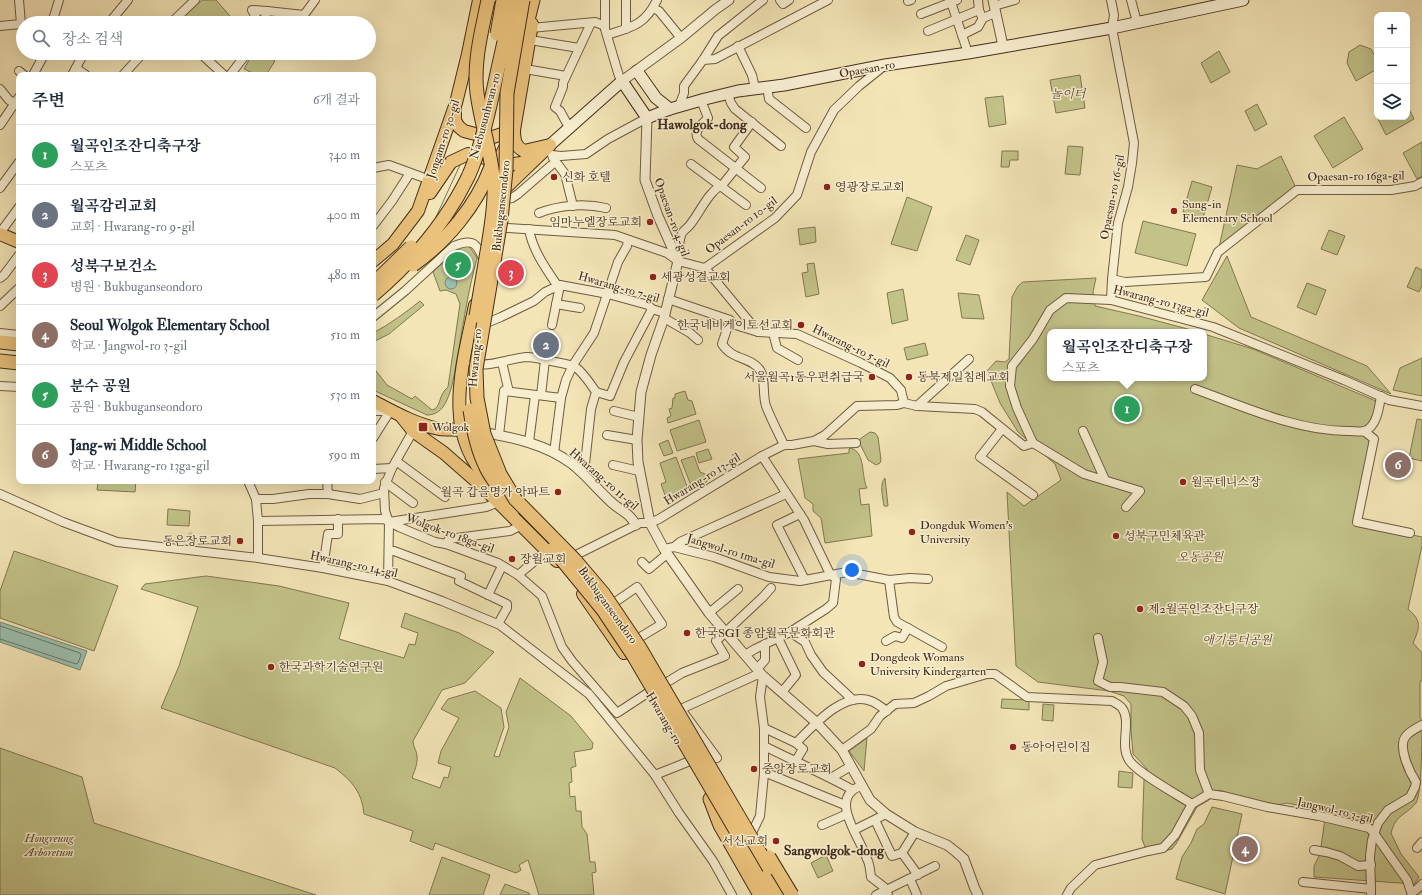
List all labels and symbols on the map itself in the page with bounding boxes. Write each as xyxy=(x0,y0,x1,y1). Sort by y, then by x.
street label: Opaesan-ro xyxy=(838,57,896,82)
street label: Naebusunhwan-ro xyxy=(467,71,504,161)
park label: 놀이터 xyxy=(1051,87,1087,102)
street label: Jongam-ro 30-gil xyxy=(423,98,463,182)
district label: Hawolgok-dong xyxy=(657,116,748,134)
street label: Opaesan-ro 16-gil xyxy=(1097,153,1128,241)
street label: Bukbuganseondoro xyxy=(489,159,514,252)
street label: Opaesan-ro 16ga-gil xyxy=(1307,168,1405,185)
place label: 신화 호텔 xyxy=(562,170,611,185)
marker: 신화 호텔 xyxy=(549,172,559,182)
street label: Opaesan-ro 4-gil xyxy=(650,176,693,259)
place label: 영광장로교회 xyxy=(835,180,905,195)
marker: 영광장로교회 xyxy=(822,182,832,192)
street label: Opaesan-ro 10-gil xyxy=(702,193,780,257)
place label: Sung-in Elementary School xyxy=(1182,197,1273,226)
marker: Sung-in Elementary School xyxy=(1169,206,1179,216)
place label: 임마누엘장로교회 xyxy=(549,215,642,230)
marker: 임마누엘장로교회 xyxy=(645,217,655,227)
pin: 5 xyxy=(445,250,471,280)
pin: 3 xyxy=(498,258,524,288)
street label: Hwarang-ro 7-gil xyxy=(576,269,661,306)
place label: 세광성결교회 xyxy=(661,270,731,285)
marker: 세광성결교회 xyxy=(648,272,658,282)
street label: Hwarang-ro 13ga-gil xyxy=(1111,282,1210,321)
place label: 한국네비게이토선교회 xyxy=(677,318,793,333)
marker: 한국네비게이토선교회 xyxy=(796,320,806,330)
street label: Hwarang-ro 5-gil xyxy=(810,321,892,372)
street label: Hwarang-ro xyxy=(465,328,486,388)
pin: 2 xyxy=(533,330,559,360)
place label: 서울월곡1동우편취급국 xyxy=(744,370,864,385)
place label: 동북제일침례교회 xyxy=(917,370,1010,385)
marker: 서울월곡1동우편취급국 xyxy=(867,372,877,382)
marker: 동북제일침례교회 xyxy=(904,372,914,382)
pin: 1 xyxy=(1114,394,1140,424)
place label: Wolgok xyxy=(431,420,470,435)
marker: Wolgok xyxy=(417,421,429,433)
street label: Hwarang-ro 11-gil xyxy=(566,445,641,514)
street label: Hwarang-ro 13-gil xyxy=(661,450,743,509)
pin: 6 xyxy=(1385,450,1411,480)
place label: 월곡테니스장 xyxy=(1191,475,1261,490)
marker: 월곡테니스장 xyxy=(1178,477,1188,487)
place label: 월곡 갑을명가 아파트 xyxy=(441,485,550,500)
marker: 월곡 갑을명가 아파트 xyxy=(553,487,563,497)
street label: Wolgok-ro 18ga-gil xyxy=(403,510,496,556)
place label: Dongduk Women's University xyxy=(920,518,1012,547)
marker: Dongduk Women's University xyxy=(907,527,917,537)
place label: 성북구민체육관 xyxy=(1124,529,1206,544)
street label: Jangwol-ro 1ma-gil xyxy=(684,531,777,572)
marker: 성북구민체육관 xyxy=(1111,531,1121,541)
place label: 동은장로교회 xyxy=(162,534,232,549)
marker: 동은장로교회 xyxy=(235,536,245,546)
street label: Hwarang-ro 14-gil xyxy=(309,548,399,581)
park label: 오동공원 xyxy=(1177,550,1225,565)
place label: 장월교회 xyxy=(520,552,566,567)
marker: 장월교회 xyxy=(507,554,517,564)
your location xyxy=(842,560,862,580)
street label: Bukbuganseondoro xyxy=(575,564,641,647)
place label: 제2월곡인조잔디구장 xyxy=(1148,602,1259,617)
marker: 제2월곡인조잔디구장 xyxy=(1135,604,1145,614)
place label: 한국SGI 종암월곡문화회관 xyxy=(695,626,835,641)
marker: 한국SGI 종암월곡문화회관 xyxy=(682,628,692,638)
park label: 애기릉터공원 xyxy=(1202,633,1273,648)
place label: Dongdeok Womans University Kindergarten xyxy=(870,650,986,679)
marker: Dongdeok Womans University Kindergarten xyxy=(857,659,867,669)
place label: 한국과학기술연구원 xyxy=(279,660,383,675)
marker: 한국과학기술연구원 xyxy=(266,662,276,672)
street label: Hwarang-ro xyxy=(642,689,685,747)
place label: 동아어린이집 xyxy=(1021,740,1091,755)
marker: 동아어린이집 xyxy=(1008,742,1018,752)
place label: 중앙장로교회 xyxy=(762,762,832,777)
marker: 중앙장로교회 xyxy=(749,764,759,774)
street label: Jangwol-ro 3-gil xyxy=(1295,794,1374,827)
park label: Hongreung Arboretum xyxy=(23,831,74,860)
place label: 서신교회 xyxy=(722,834,768,849)
pin: 4 xyxy=(1232,834,1258,864)
marker: 서신교회 xyxy=(771,836,781,846)
district label: Sangwolgok-dong xyxy=(784,842,885,860)

